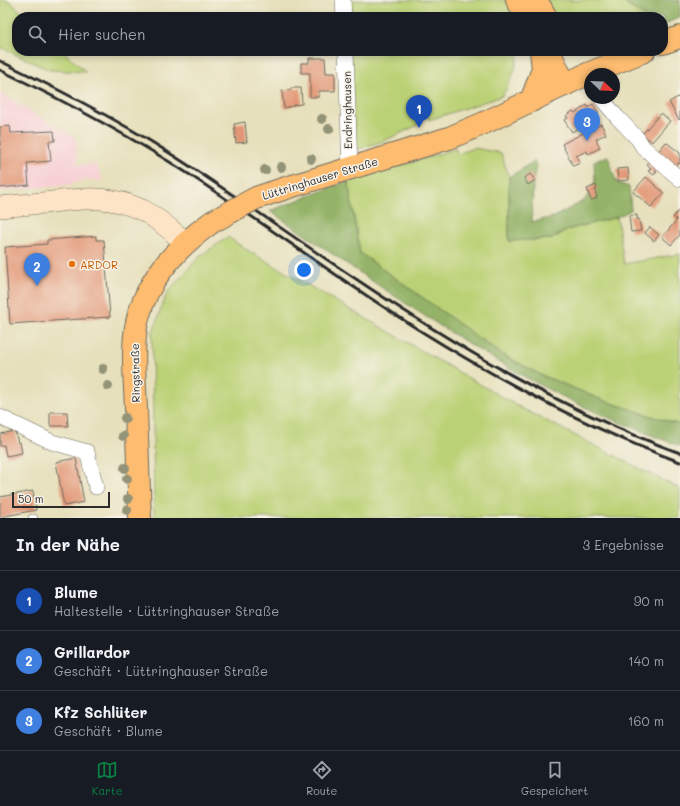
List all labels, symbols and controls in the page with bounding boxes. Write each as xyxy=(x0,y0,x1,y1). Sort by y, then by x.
search box xyxy=(12,12,668,56)
icon: search xyxy=(26,23,48,45)
text: Hier suchen xyxy=(58,24,145,44)
north arrow xyxy=(584,68,620,104)
street label: Endringhausen xyxy=(339,71,355,149)
pin: 1 xyxy=(406,95,432,128)
pin: 3 xyxy=(574,108,600,141)
street label: Lüttringhauser Straße xyxy=(260,153,380,203)
pin: 2 xyxy=(24,253,50,286)
place label: ARDOR xyxy=(80,257,118,272)
marker: ARDOR xyxy=(67,259,77,269)
your location xyxy=(294,260,314,280)
street label: Ringstraße xyxy=(127,343,143,403)
scale bar xyxy=(12,490,110,509)
text: 50 m xyxy=(18,491,44,506)
text: In der Nähe xyxy=(16,533,120,555)
text: 3 Ergebnisse xyxy=(583,536,664,553)
text: Blume xyxy=(54,582,98,602)
text: 1 xyxy=(26,592,32,609)
text: 90 m xyxy=(634,592,664,609)
text: Haltestelle · Lüttringhauser Straße xyxy=(54,602,279,619)
text: Grillardor xyxy=(54,642,130,662)
text: 2 xyxy=(25,652,33,669)
text: 140 m xyxy=(628,652,664,669)
text: Geschäft · Lüttringhauser Straße xyxy=(54,662,268,679)
text: Kfz Schlüter xyxy=(54,702,147,722)
text: 3 xyxy=(25,712,33,729)
text: 160 m xyxy=(628,712,664,729)
text: Geschäft · Blume xyxy=(54,722,163,739)
tab: Karte xyxy=(92,759,123,798)
tab: Route xyxy=(306,759,337,798)
tab: Gespeichert xyxy=(521,759,588,798)

